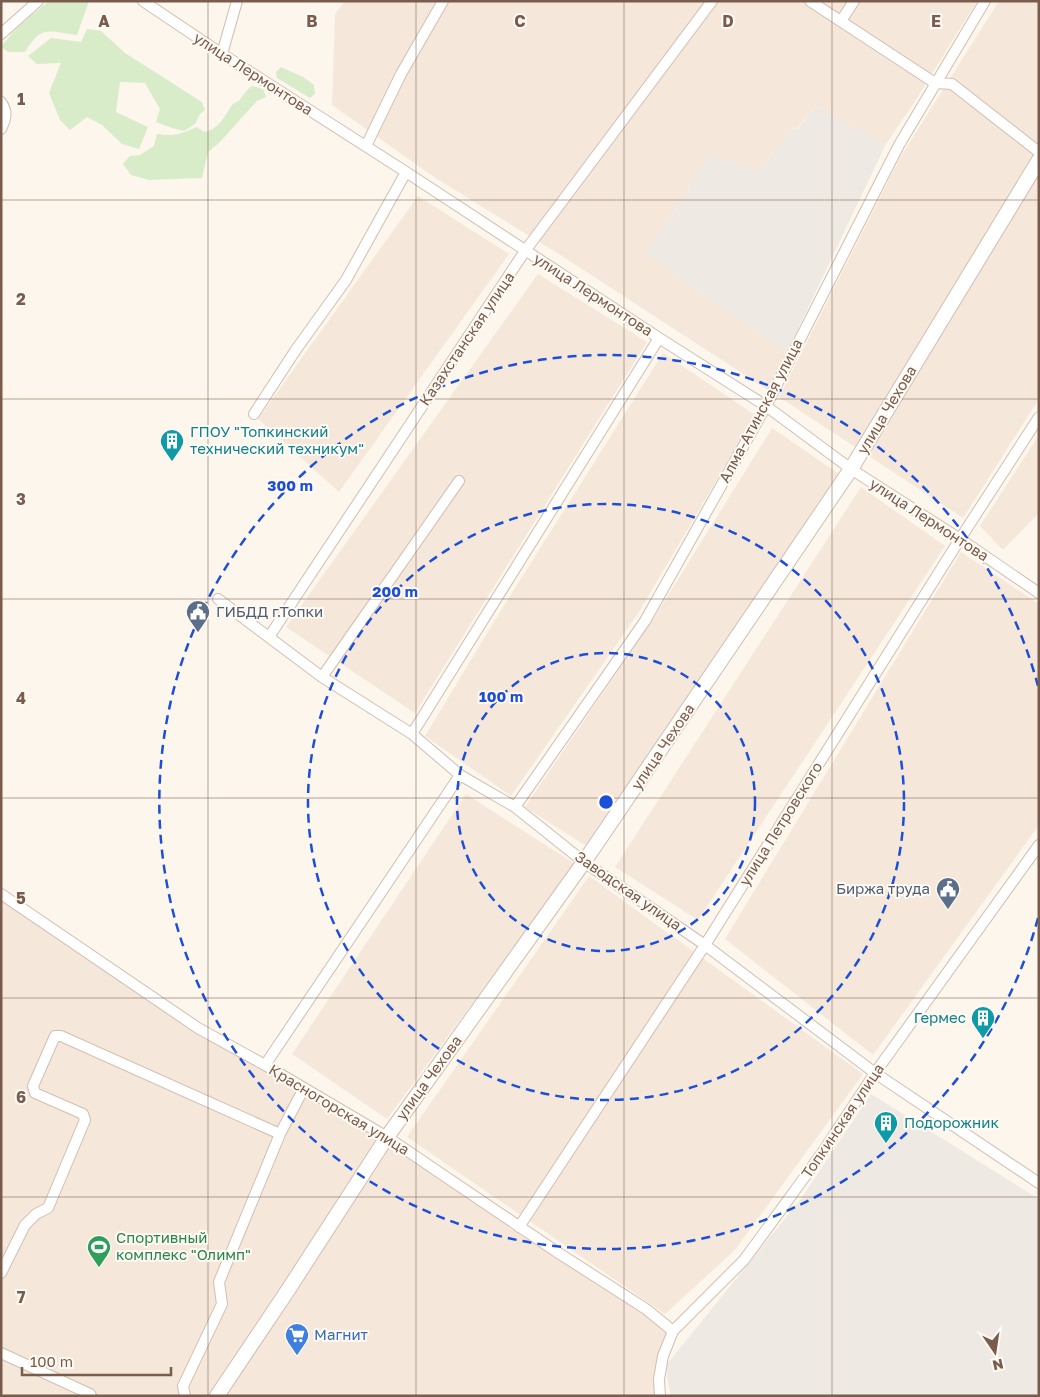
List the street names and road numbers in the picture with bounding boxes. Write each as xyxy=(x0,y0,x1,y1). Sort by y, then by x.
street label: улица Лермонтова xyxy=(191,28,317,118)
street label: улица Лермонтова xyxy=(531,249,657,339)
street label: Казахстанская улица xyxy=(415,268,518,409)
street label: Алма-Атинская улица xyxy=(715,336,806,486)
street label: улица Чехова xyxy=(853,362,920,457)
street label: улица Лермонтова xyxy=(867,474,993,564)
street label: улица Чехова xyxy=(627,700,698,793)
street label: улица Петровского xyxy=(735,758,826,889)
street label: Заводская улица xyxy=(572,847,685,934)
street label: улица Чехова xyxy=(392,1032,465,1123)
street label: Красногорская улица xyxy=(266,1060,413,1158)
street label: Топкинская улица xyxy=(797,1060,887,1181)

